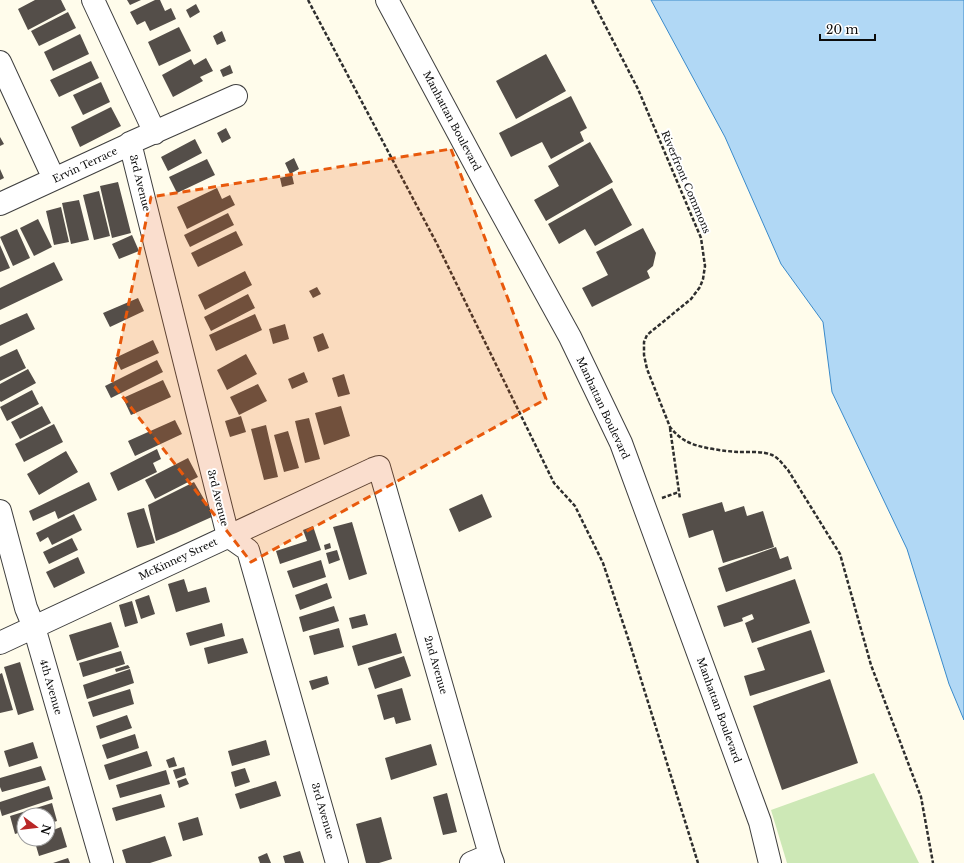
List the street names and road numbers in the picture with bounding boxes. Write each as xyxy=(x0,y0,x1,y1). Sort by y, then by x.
street label: Manhattan Boulevard xyxy=(420,69,484,173)
street label: Riverfront Commons xyxy=(658,129,714,236)
street label: Ervin Terrace xyxy=(51,144,120,186)
street label: 3rd Avenue xyxy=(127,153,153,213)
street label: Manhattan Boulevard xyxy=(574,355,633,461)
street label: 3rd Avenue xyxy=(205,468,231,528)
street label: McKinney Street xyxy=(136,535,220,583)
street label: 2nd Avenue xyxy=(421,634,451,696)
street label: Manhattan Boulevard xyxy=(694,655,744,765)
street label: 4th Avenue xyxy=(37,658,65,716)
street label: 3rd Avenue xyxy=(309,781,337,841)

